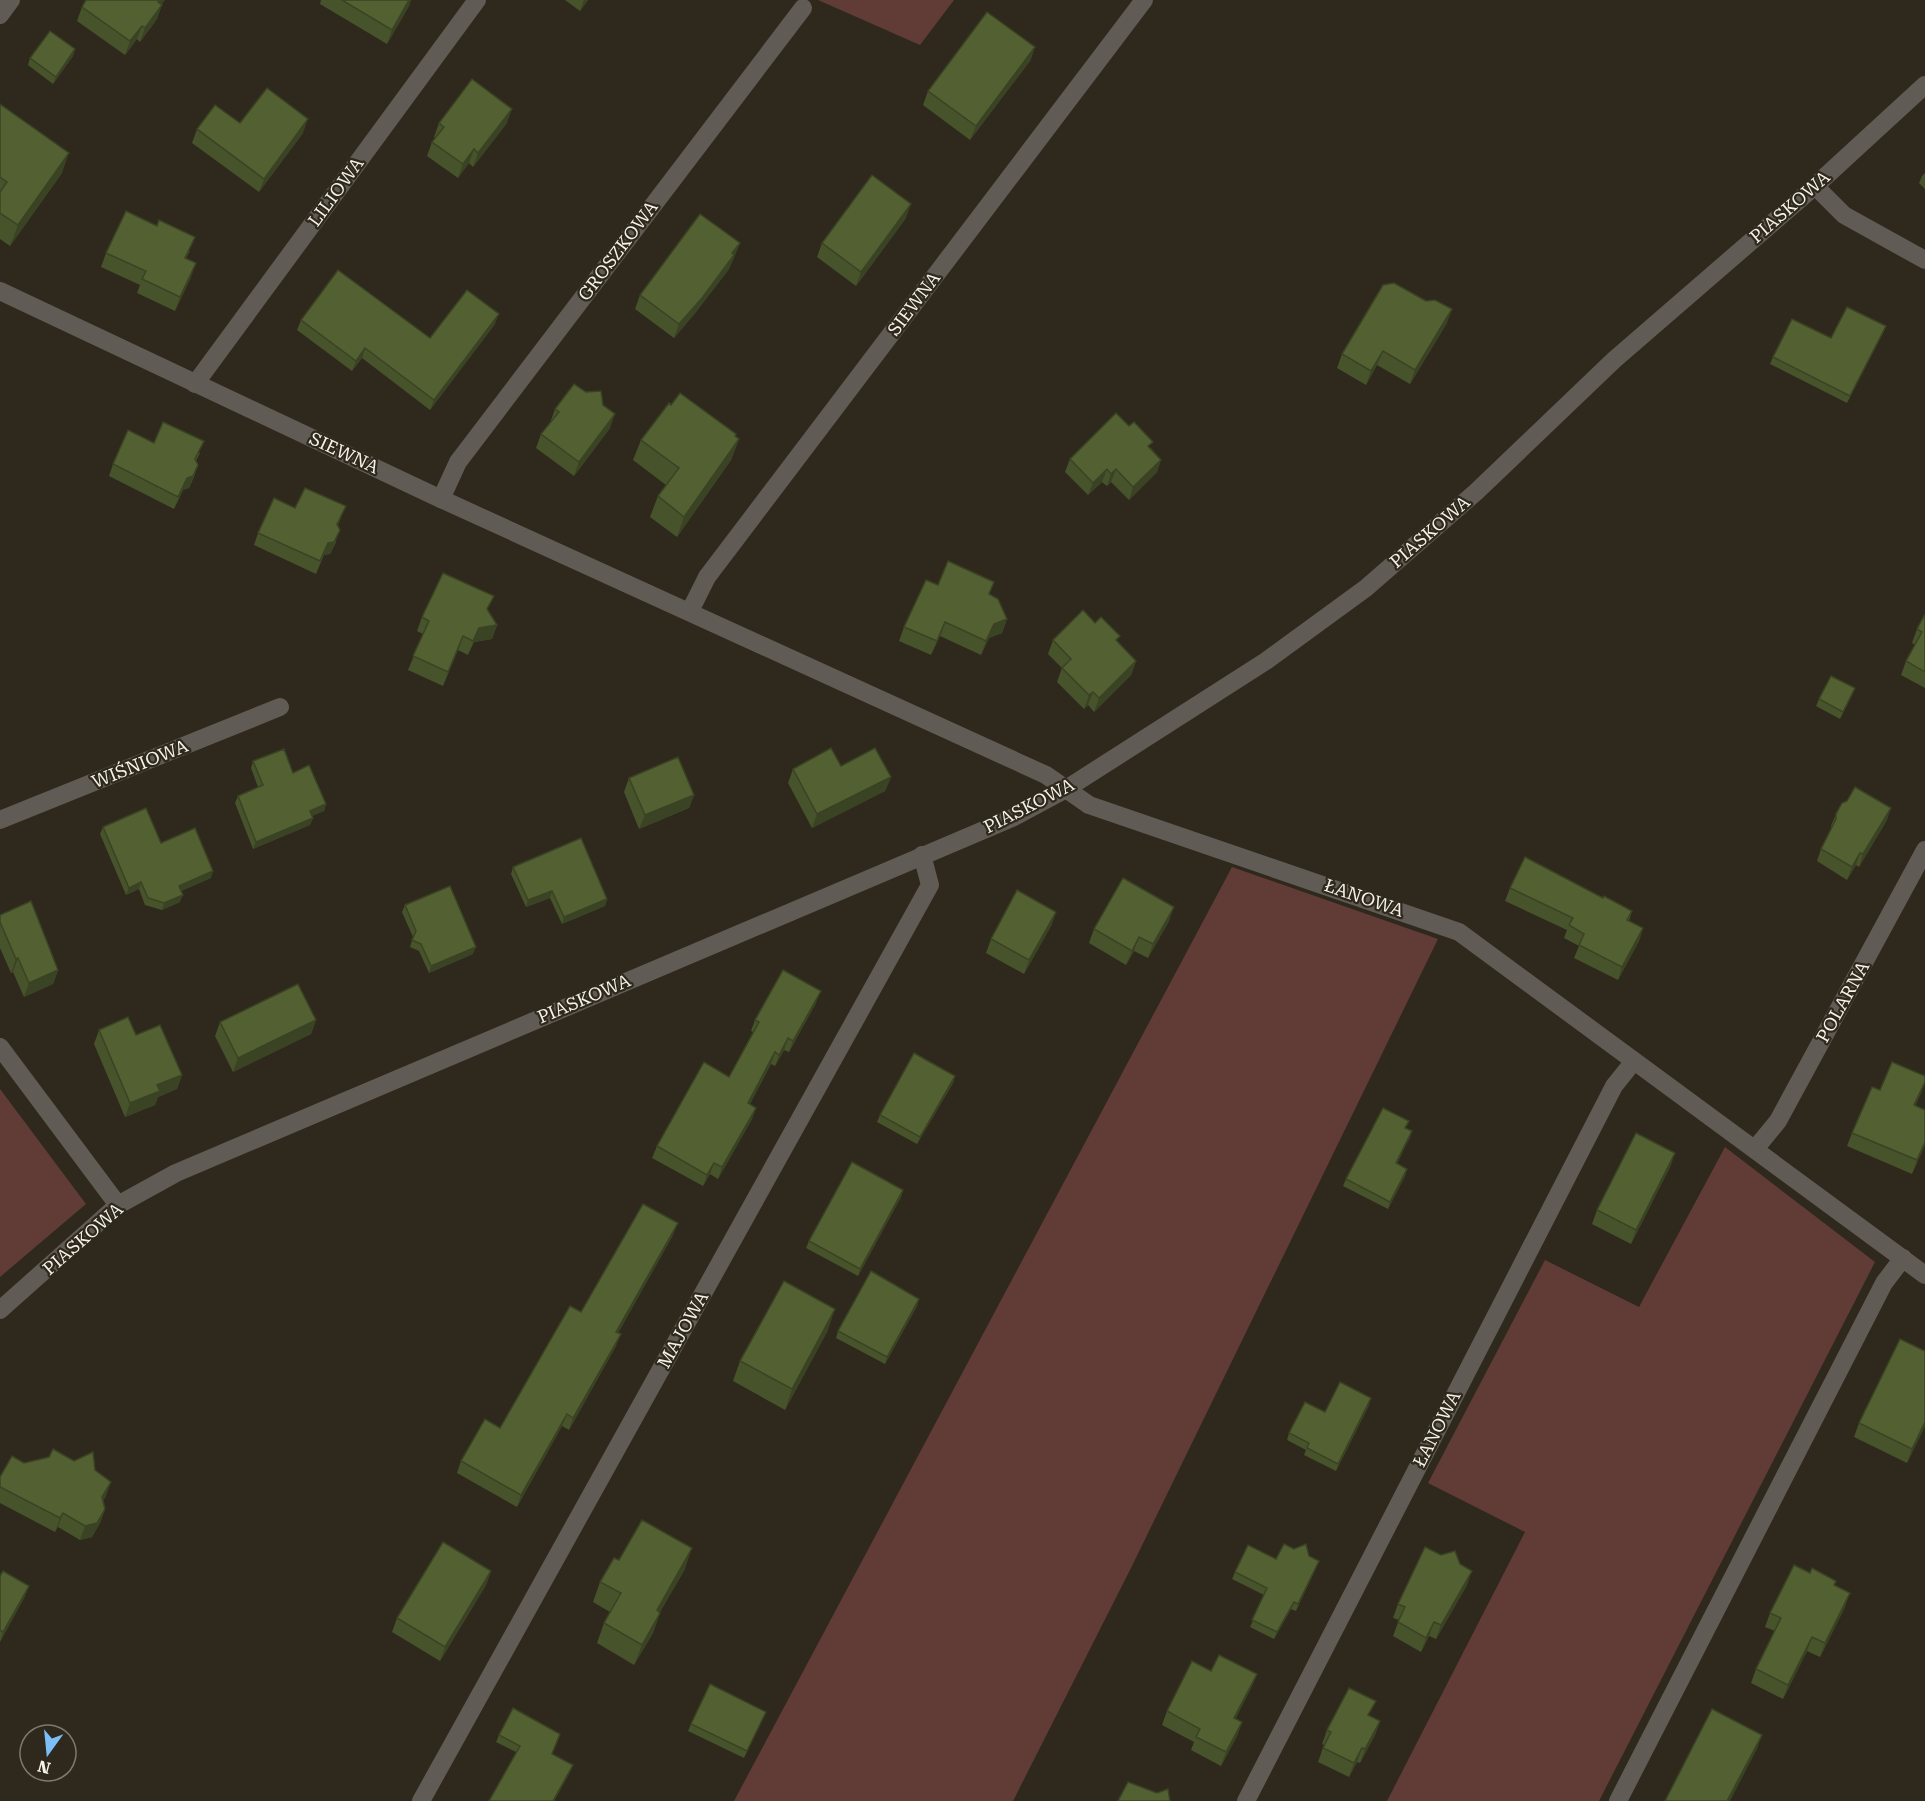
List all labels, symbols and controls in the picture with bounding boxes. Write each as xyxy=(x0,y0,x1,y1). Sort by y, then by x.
street label: LILIOWA xyxy=(304,153,368,230)
street label: PIASKOWA xyxy=(1745,166,1834,247)
street label: GROSZKOWA xyxy=(573,196,662,305)
street label: SIEWNA xyxy=(883,267,945,340)
street label: SIEWNA xyxy=(306,427,383,478)
street label: PIASKOWA xyxy=(1385,491,1474,572)
street label: WIŚNIOWA xyxy=(89,735,191,792)
street label: PIASKOWA xyxy=(980,774,1078,837)
street label: ŁANOWA xyxy=(1322,874,1407,921)
street label: POLARNA xyxy=(1812,957,1874,1046)
street label: PIASKOWA xyxy=(534,969,634,1028)
street label: PIASKOWA xyxy=(38,1198,127,1279)
street label: MAJOWA xyxy=(653,1287,712,1372)
street label: ŁANOWA xyxy=(1408,1387,1465,1470)
north arrow xyxy=(18,1723,78,1783)
text: N xyxy=(36,1756,53,1778)

